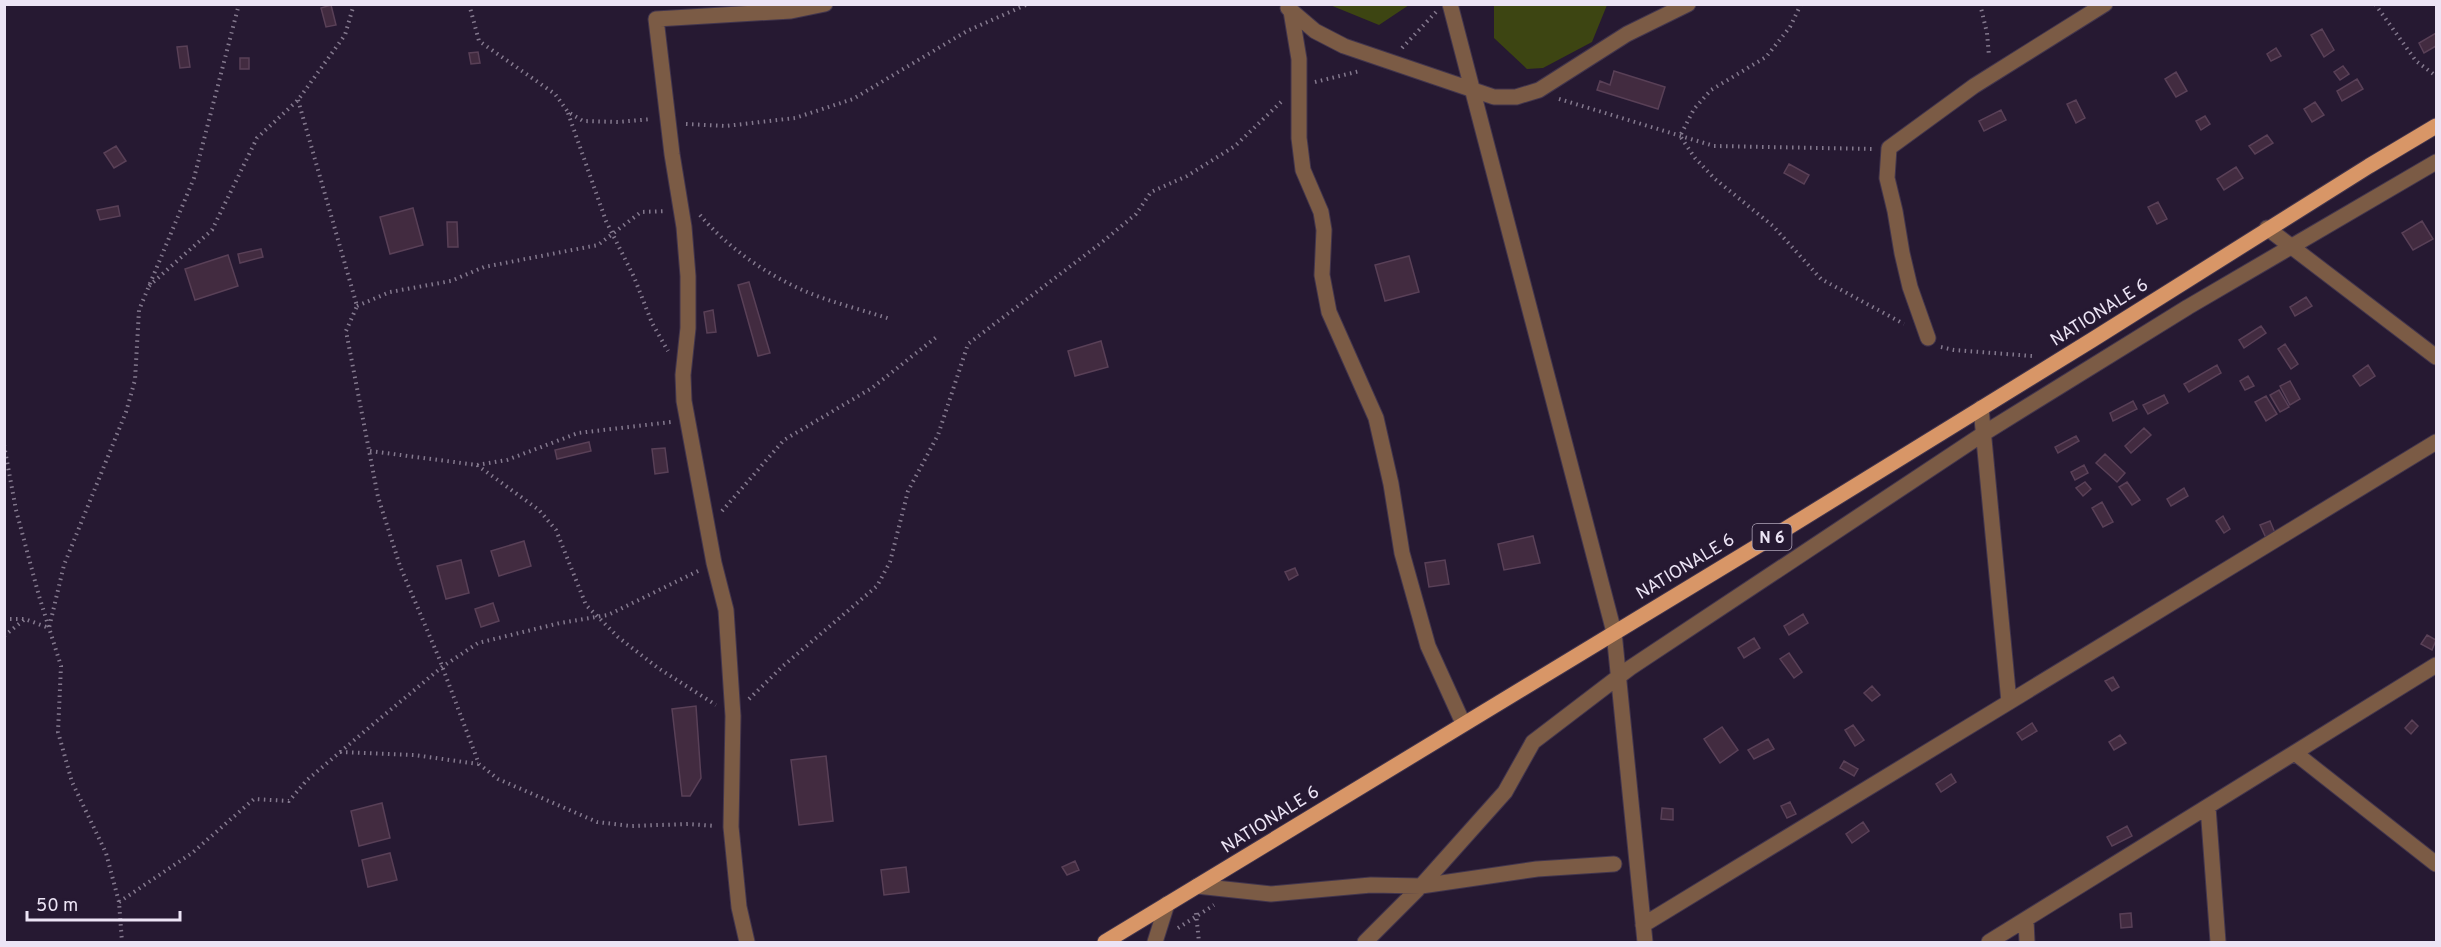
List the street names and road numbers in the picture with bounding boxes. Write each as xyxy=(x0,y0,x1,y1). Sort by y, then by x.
street label: NATIONALE 6 xyxy=(2047,274,2153,352)
road number: N 6 xyxy=(1752,524,1792,550)
street label: NATIONALE 6 xyxy=(1632,529,1739,606)
street label: NATIONALE 6 xyxy=(1218,781,1324,859)

